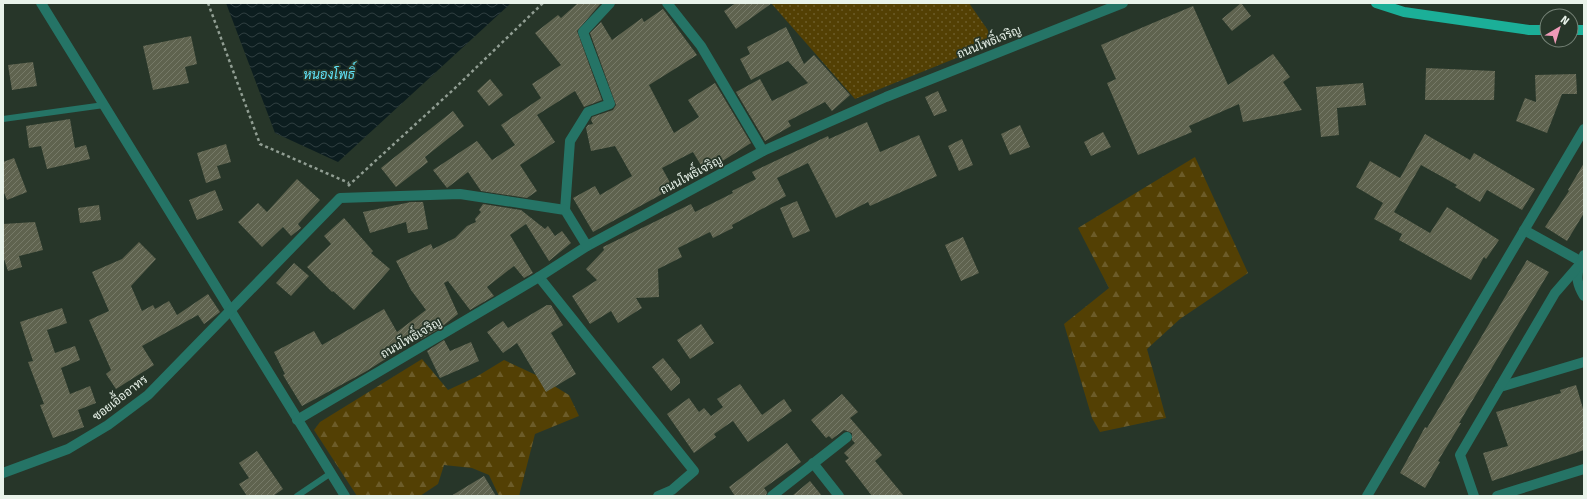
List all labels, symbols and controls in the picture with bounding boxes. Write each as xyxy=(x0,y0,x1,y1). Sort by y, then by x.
north arrow xyxy=(1539,8,1579,48)
text: N xyxy=(1558,13,1572,28)
street label: ถนนโพธิ์เจริญ xyxy=(953,19,1023,61)
water label: หนองโพธิ์ xyxy=(303,61,358,82)
street label: ถนนโพธิ์เจริญ xyxy=(656,149,724,197)
street label: ถนนโพธิ์เจริญ xyxy=(376,311,444,361)
street label: ซอยเอื้ออาทร xyxy=(87,369,150,424)

